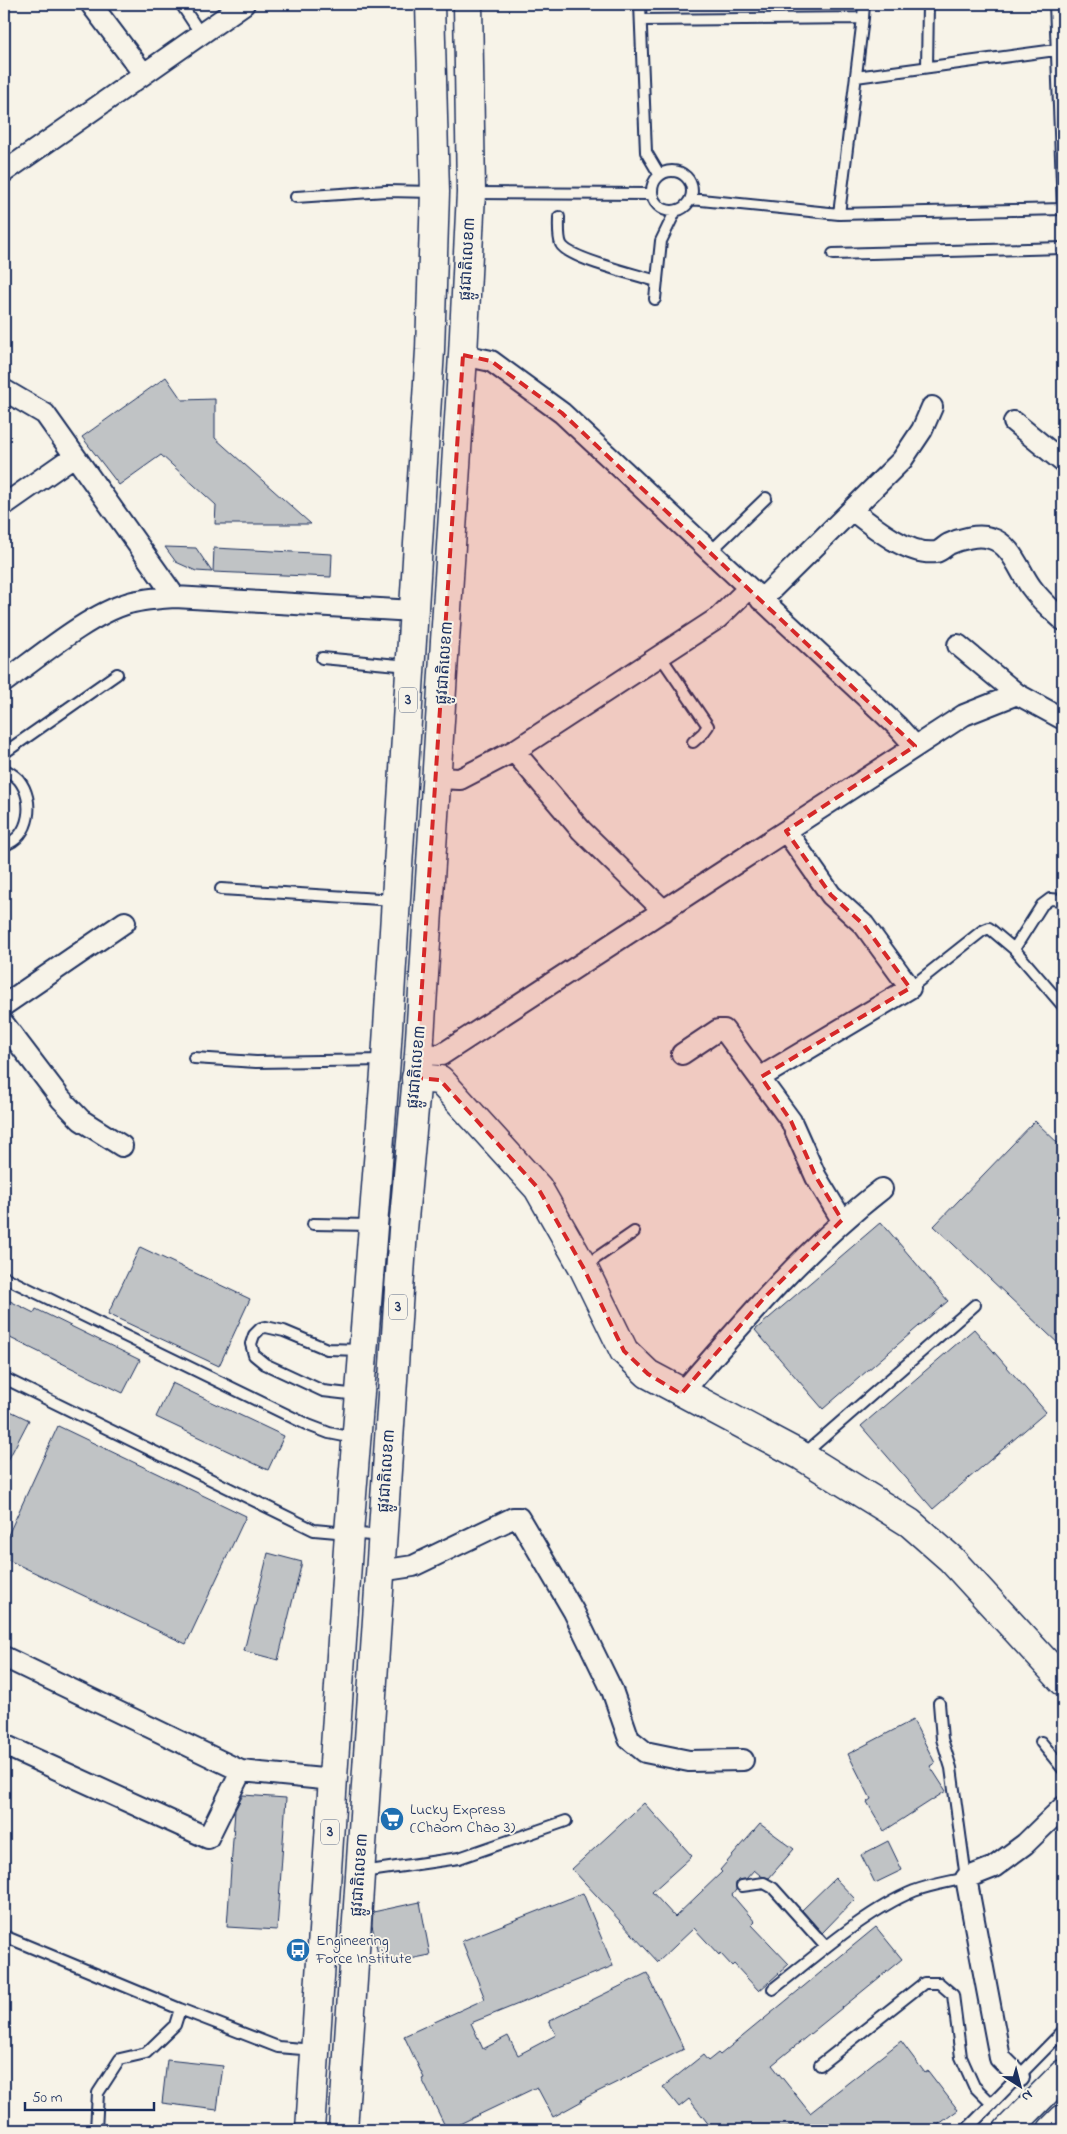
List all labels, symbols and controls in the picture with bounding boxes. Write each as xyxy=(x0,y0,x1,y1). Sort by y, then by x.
street label: ផ្លូវជាតិលេខ៣ xyxy=(454,217,483,301)
street label: ផ្លូវជាតិលេខ៣ xyxy=(430,620,461,706)
road number: 3 xyxy=(399,688,417,712)
street label: ផ្លូវជាតិលេខ៣ xyxy=(401,1024,433,1110)
road number: 3 xyxy=(389,1294,407,1320)
street label: ផ្លូវជាតិលេខ៣ xyxy=(372,1428,403,1514)
place label: Lucky Express (Chaom Chao 3) xyxy=(410,1798,515,1840)
supermarket icon: Lucky Express (Chaom Chao 3) xyxy=(379,1806,405,1832)
road number: 3 xyxy=(321,1820,339,1844)
street label: ផ្លូវជាតិលេខ៣ xyxy=(345,1832,376,1918)
place label: Engineering Force Institute xyxy=(315,1929,412,1971)
bus stop icon: Engineering Force Institute xyxy=(285,1937,311,1963)
north arrow xyxy=(994,2062,1044,2112)
scale bar xyxy=(25,2079,154,2111)
text: N xyxy=(1017,2084,1037,2107)
text: 50 m xyxy=(32,2087,63,2109)

